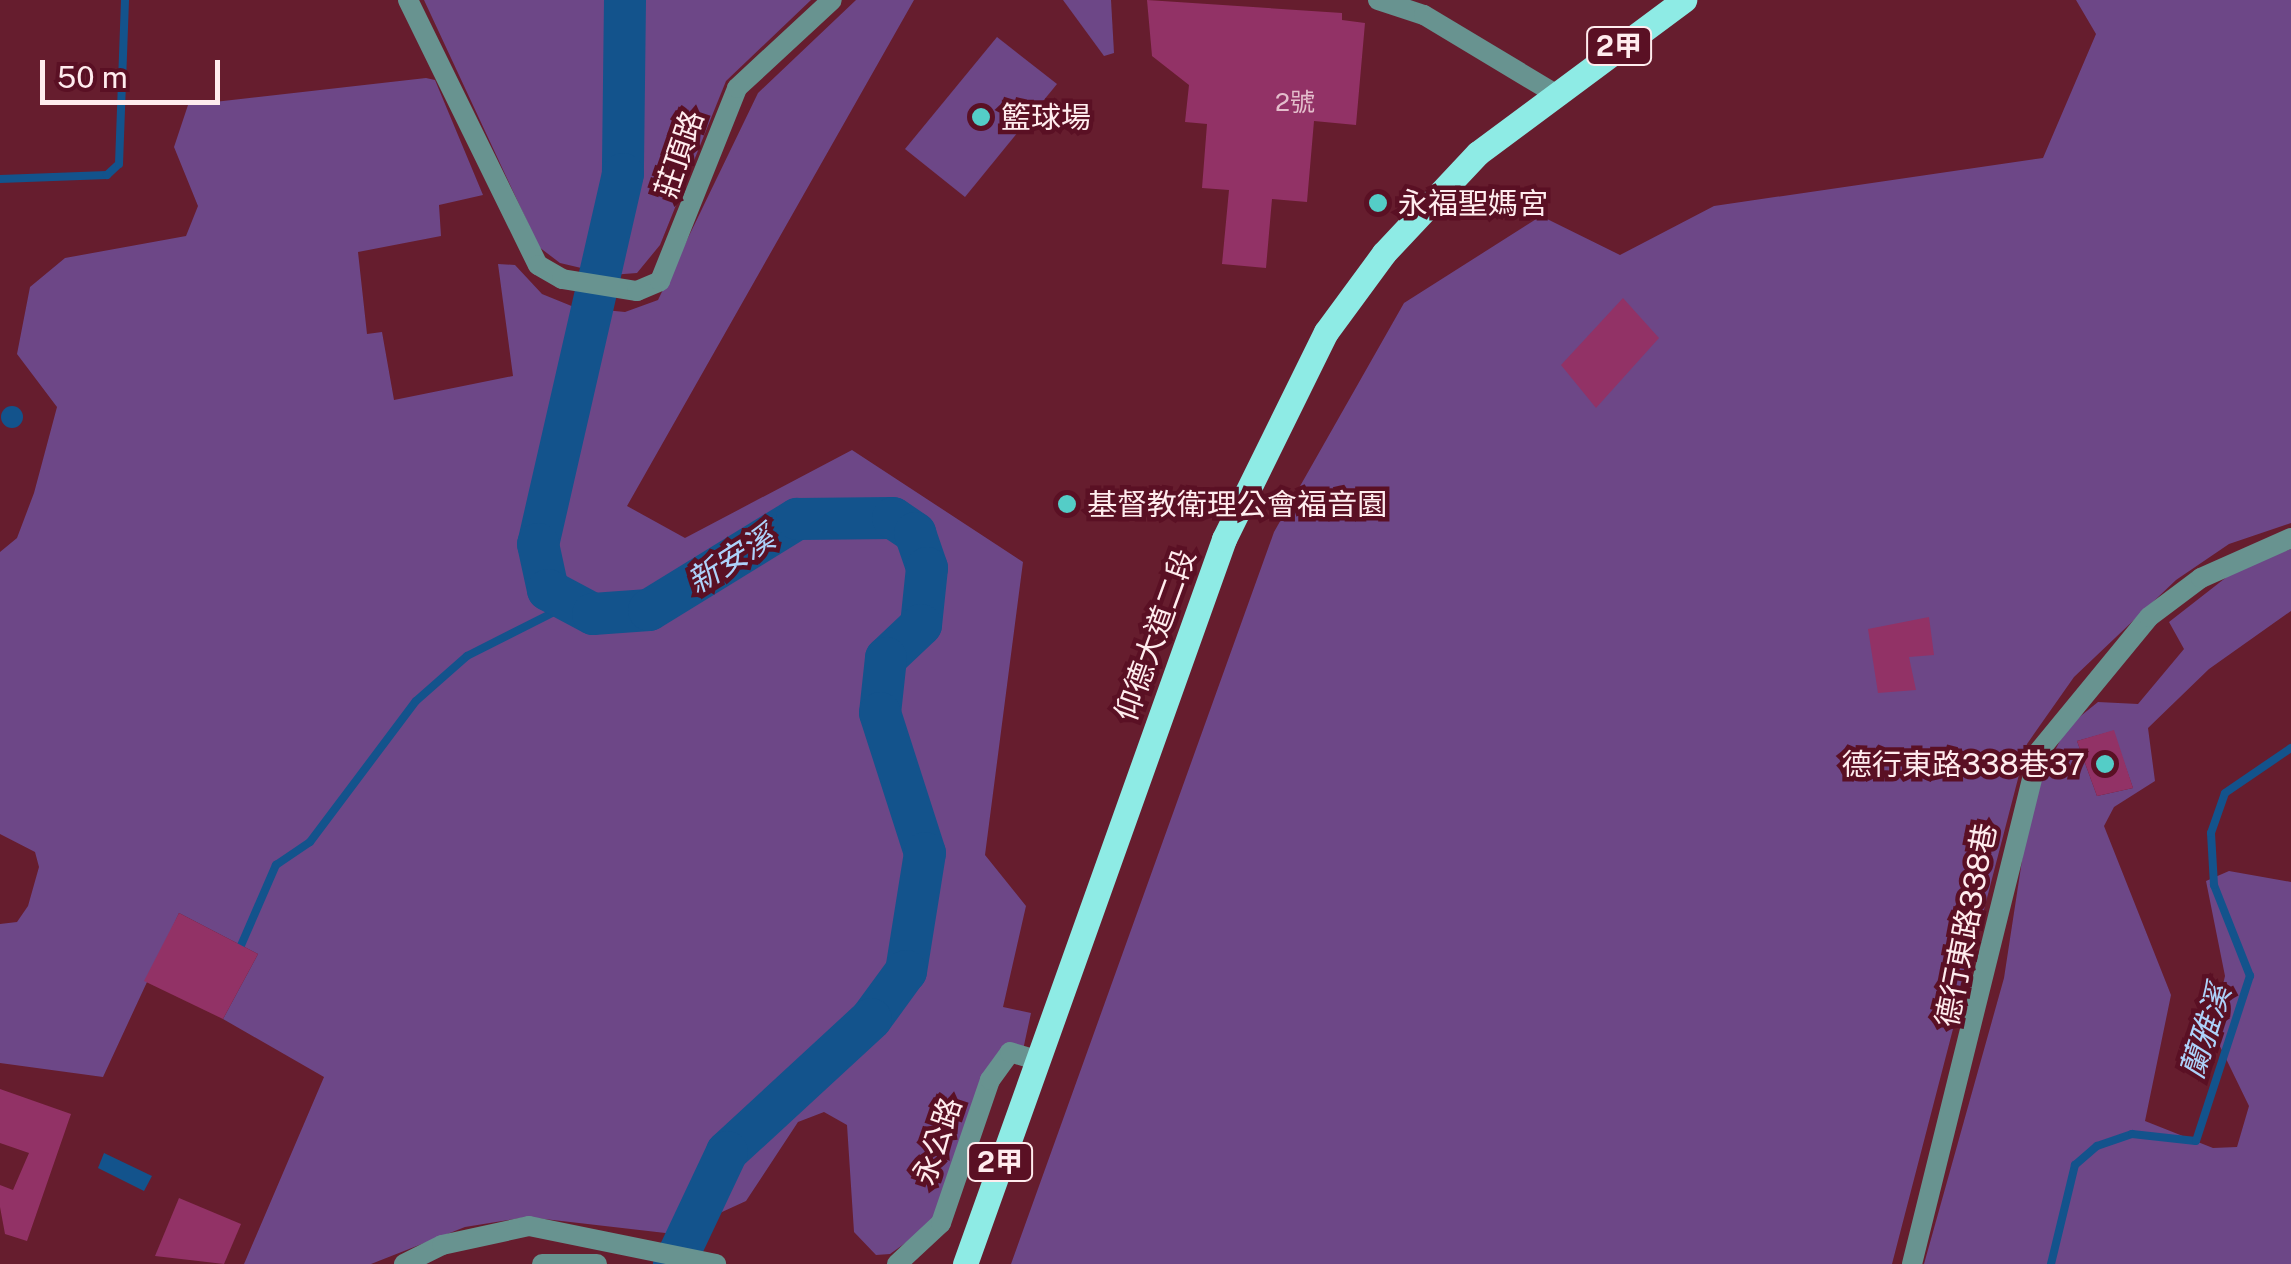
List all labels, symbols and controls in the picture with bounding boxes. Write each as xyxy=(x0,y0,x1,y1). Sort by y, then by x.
road number: 2甲 xyxy=(1584,23,1654,69)
scale bar xyxy=(45,40,225,102)
text: 50 m xyxy=(57,59,128,95)
house number: 2號 xyxy=(1275,87,1315,117)
place label: 籃球場 xyxy=(1001,99,1091,135)
street label: 莊頂路 xyxy=(647,106,711,202)
marker: 籃球場 xyxy=(970,106,992,128)
place label: 永福聖媽宮 xyxy=(1398,185,1548,221)
marker: 永福聖媽宮 xyxy=(1367,192,1389,214)
place label: 基督教衛理公會福音園 xyxy=(1087,486,1387,522)
marker: 基督教衛理公會福音園 xyxy=(1056,493,1078,515)
water label: 新安溪 xyxy=(680,518,782,602)
street label: 仰德大道二段 xyxy=(1107,544,1203,726)
place label: 德行東路338巷37 xyxy=(1842,746,2085,782)
marker: 德行東路338巷37 xyxy=(2094,753,2116,775)
street label: 德行東路338巷 xyxy=(1929,820,2003,1030)
water label: 蘭雅溪 xyxy=(2173,980,2239,1084)
street label: 永公路 xyxy=(905,1093,969,1189)
road number: 2甲 xyxy=(965,1139,1035,1185)

